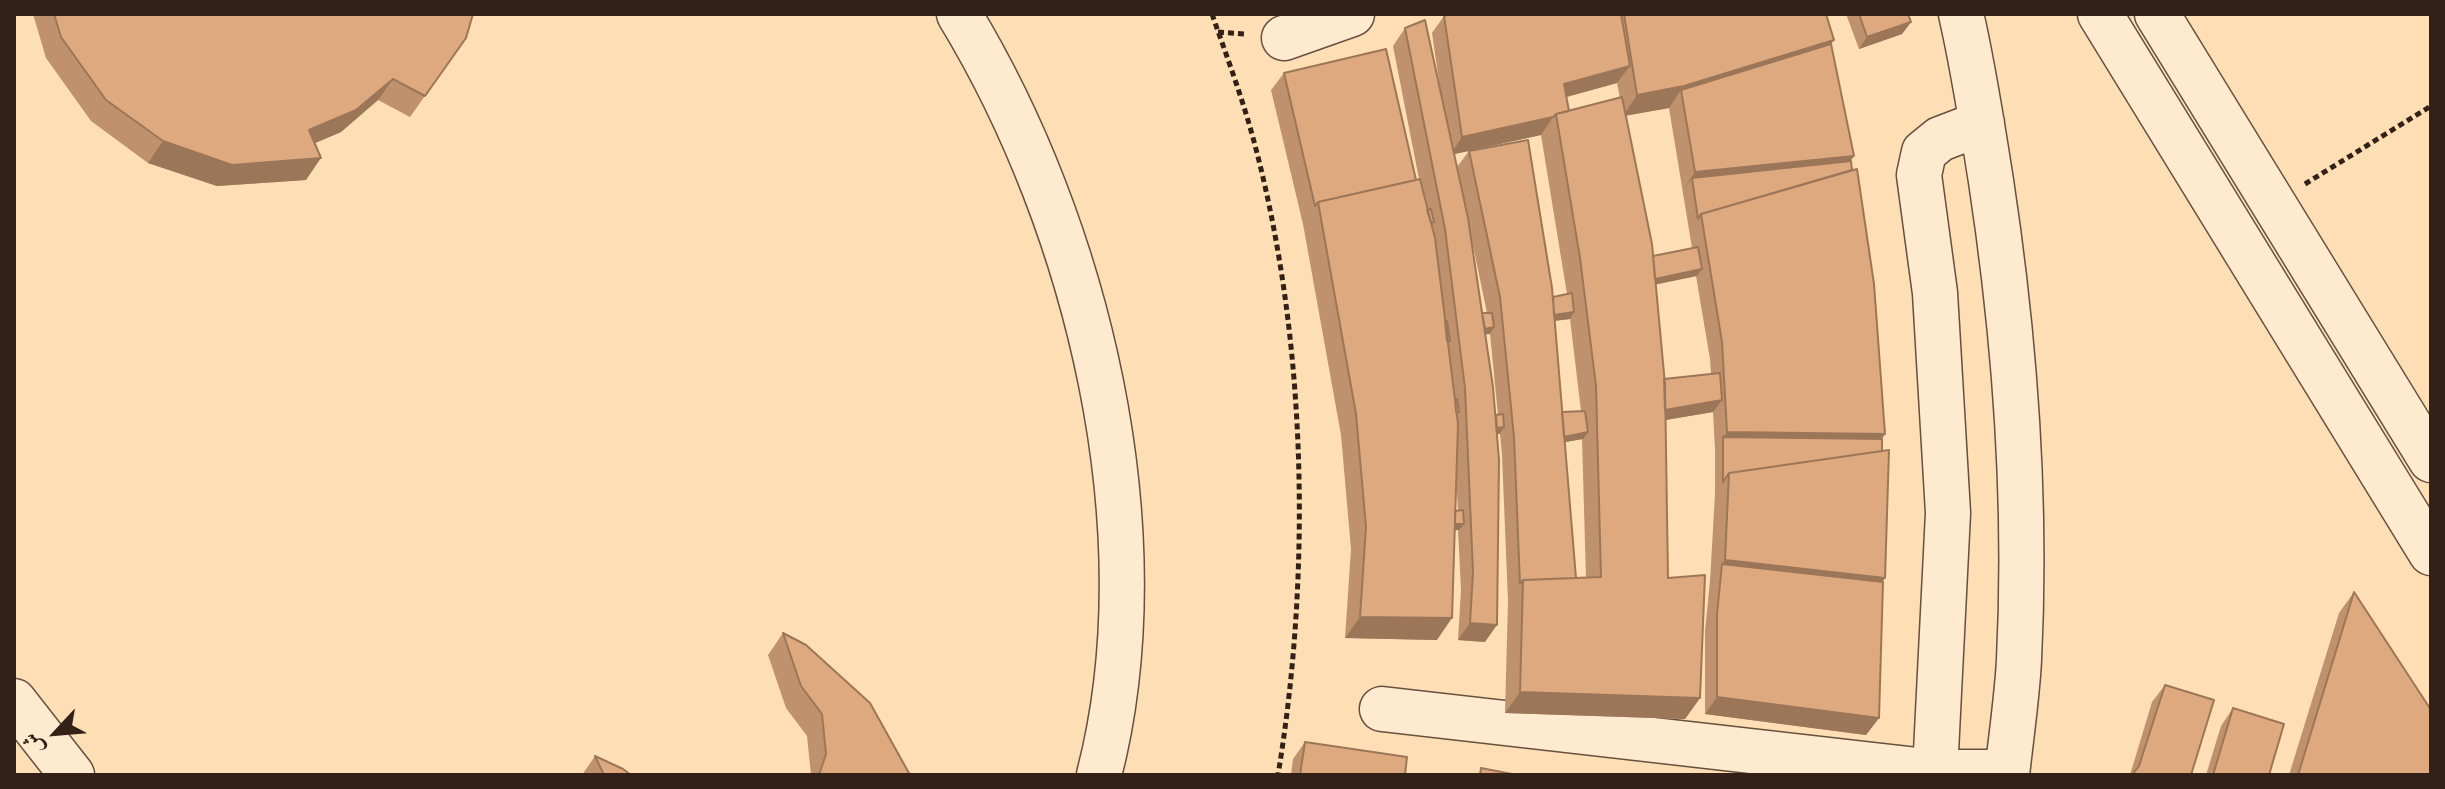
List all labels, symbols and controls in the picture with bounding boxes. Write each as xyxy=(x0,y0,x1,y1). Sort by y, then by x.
north arrow xyxy=(16,693,96,773)
text: ش xyxy=(20,729,49,758)

